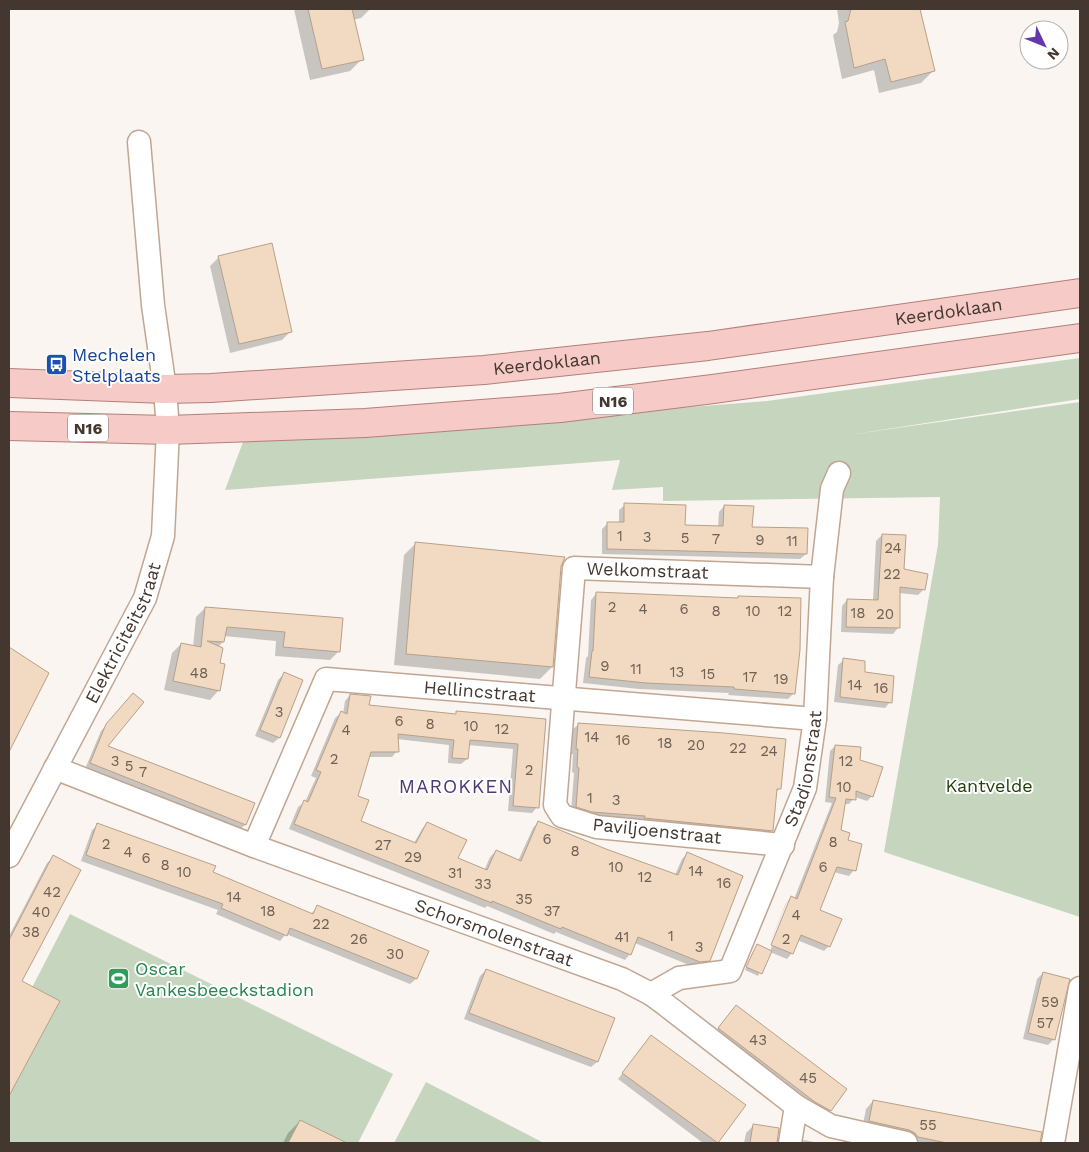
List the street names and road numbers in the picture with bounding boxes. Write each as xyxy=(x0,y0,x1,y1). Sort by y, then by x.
street label: Keerdoklaan xyxy=(893,293,1004,329)
street label: Keerdoklaan xyxy=(492,347,602,379)
road number: N16 xyxy=(593,388,633,414)
road number: N16 xyxy=(68,414,108,442)
street label: Welkomstraat xyxy=(586,557,709,583)
street label: Elektriciteitstraat xyxy=(80,559,165,707)
street label: Hellincstraat xyxy=(423,676,537,706)
street label: Stadionstraat xyxy=(779,710,825,830)
street label: Paviljoenstraat xyxy=(592,813,723,848)
street label: Schorsmolenstraat xyxy=(412,894,577,971)

